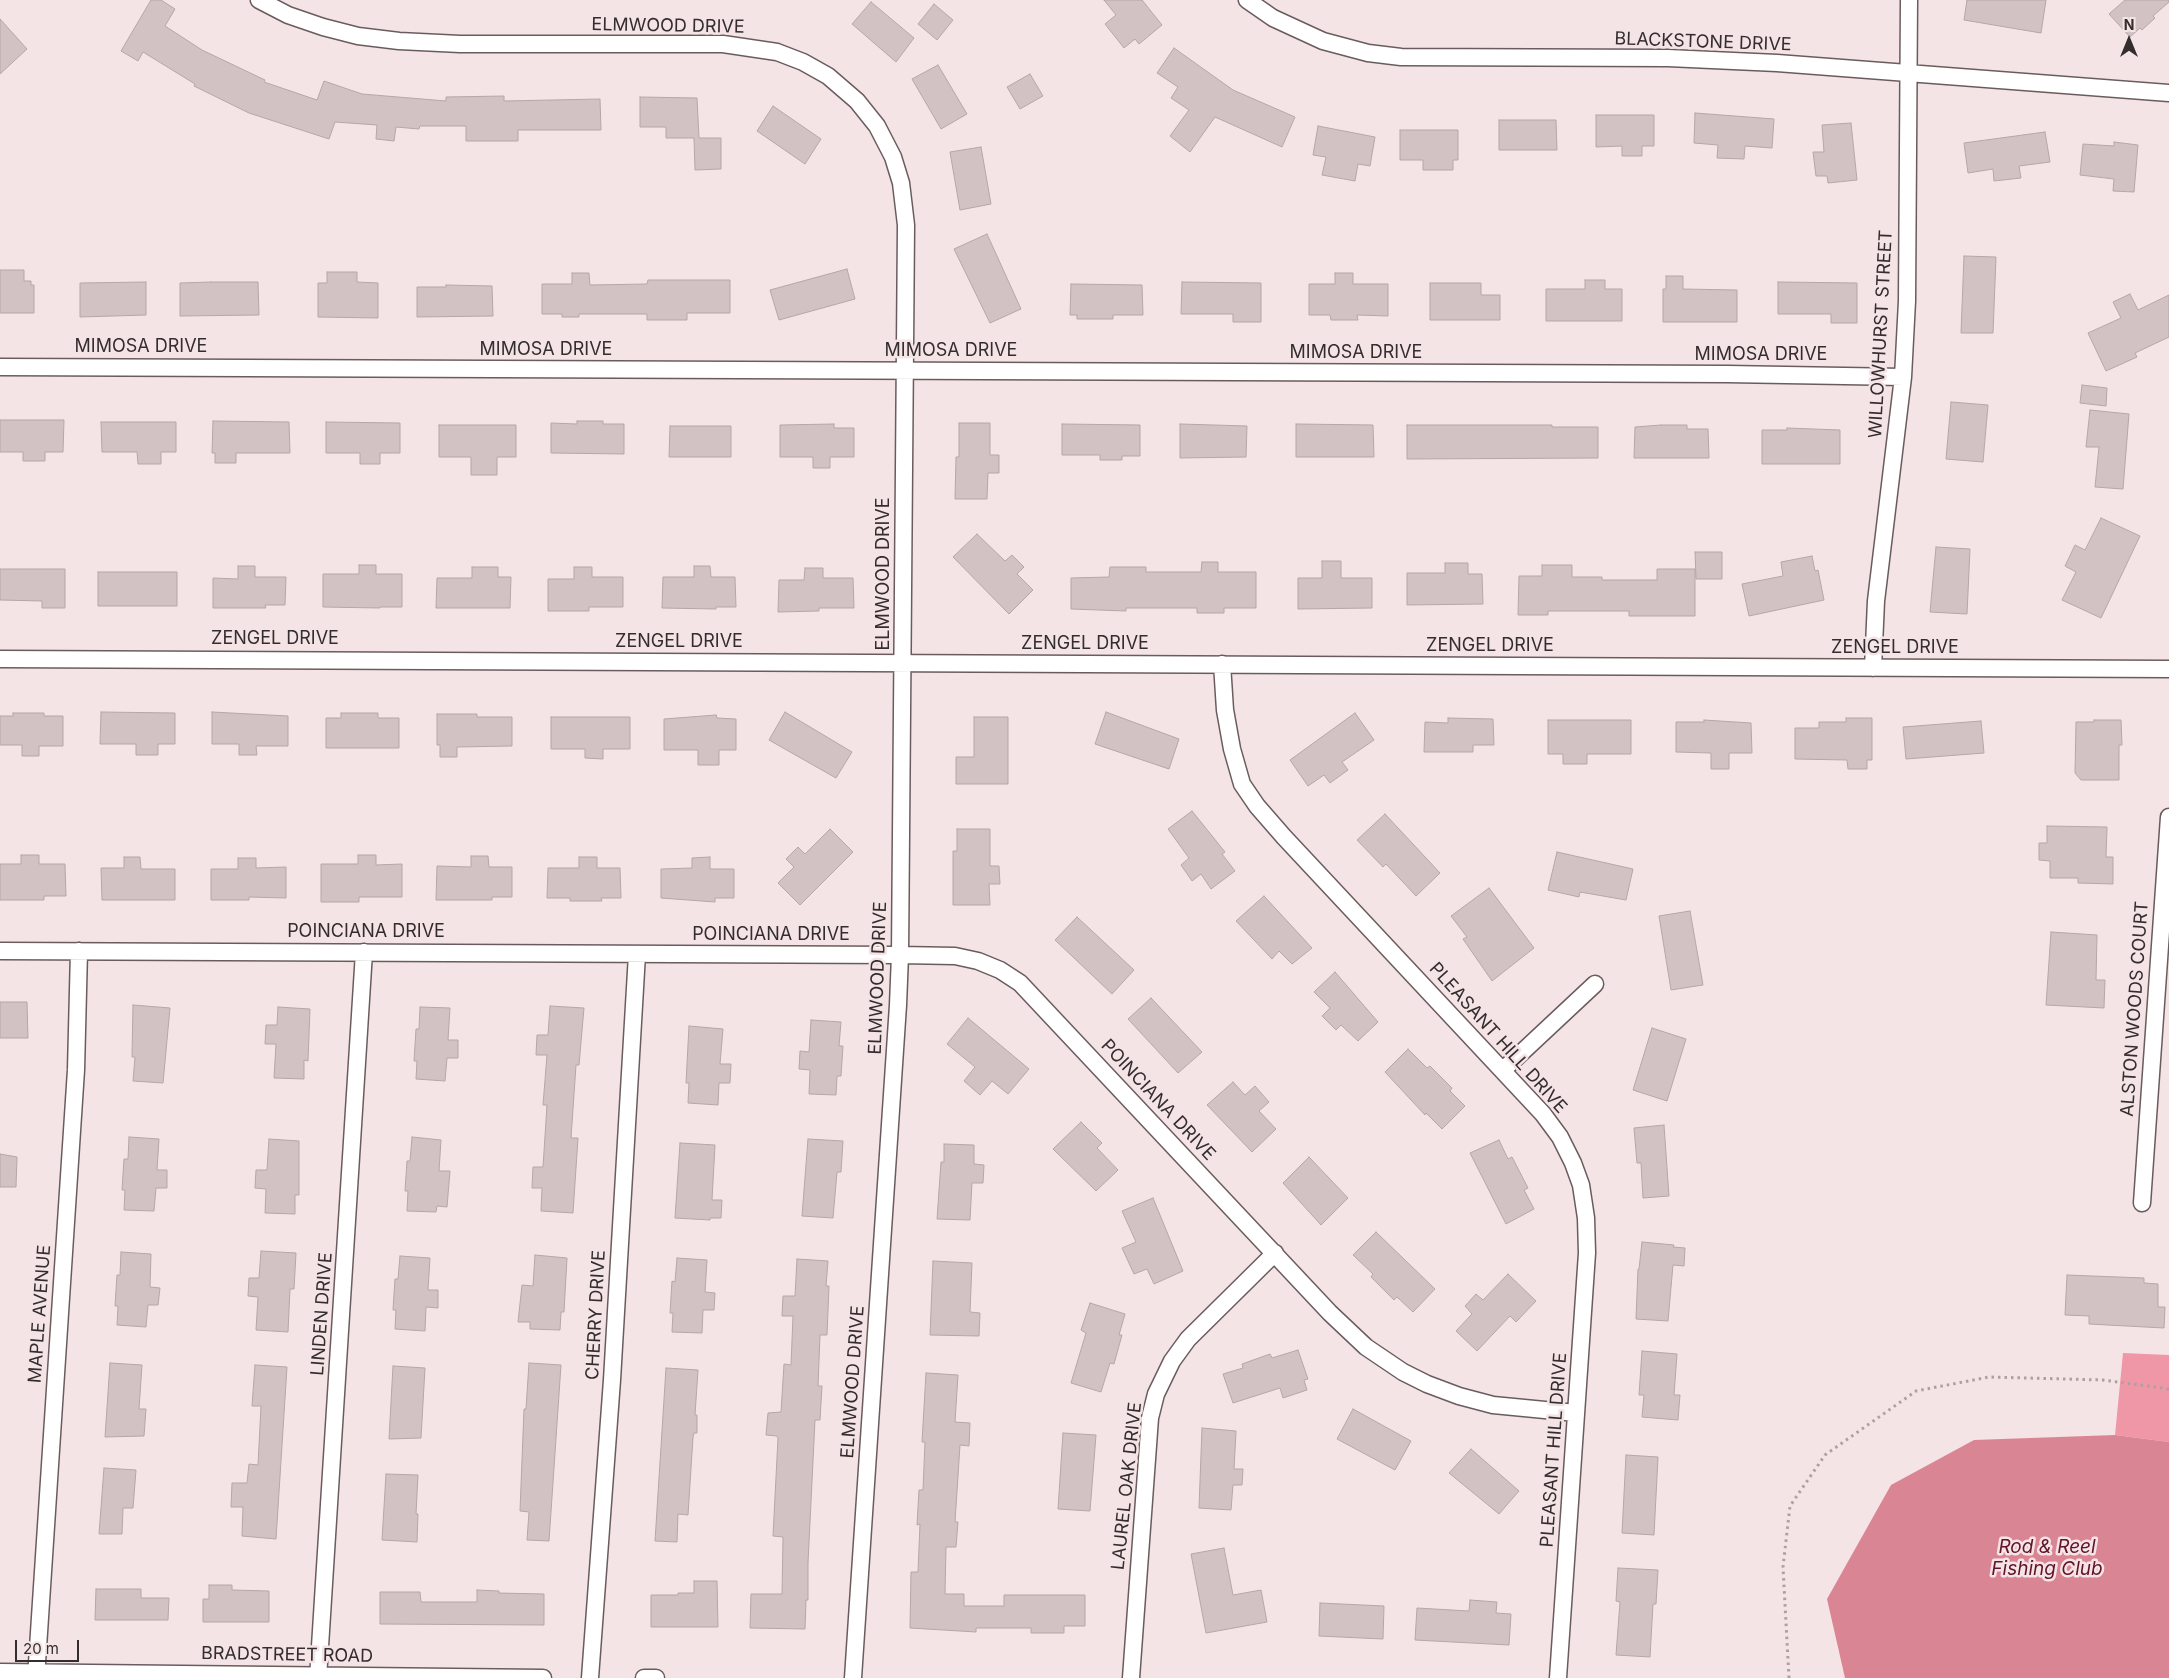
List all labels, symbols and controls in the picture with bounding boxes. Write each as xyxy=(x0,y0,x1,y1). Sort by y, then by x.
street label: ELMWOOD DRIVE xyxy=(591,14,745,38)
north arrow xyxy=(2104,15,2154,65)
text: N xyxy=(2124,16,2134,33)
street label: BLACKSTONE DRIVE xyxy=(1614,28,1792,56)
street label: WILLOWHURST STREET xyxy=(1865,229,1897,439)
street label: MIMOSA DRIVE xyxy=(75,336,207,358)
street label: MIMOSA DRIVE xyxy=(480,339,612,361)
street label: MIMOSA DRIVE xyxy=(885,340,1017,362)
street label: MIMOSA DRIVE xyxy=(1290,342,1422,364)
street label: MIMOSA DRIVE xyxy=(1695,344,1827,366)
street label: ELMWOOD DRIVE xyxy=(873,497,895,651)
street label: ZENGEL DRIVE xyxy=(211,628,339,650)
street label: ZENGEL DRIVE xyxy=(615,631,743,653)
street label: ZENGEL DRIVE xyxy=(1021,633,1149,655)
street label: ZENGEL DRIVE xyxy=(1426,635,1554,657)
street label: ZENGEL DRIVE xyxy=(1831,637,1959,659)
street label: ELMWOOD DRIVE xyxy=(865,901,891,1055)
street label: ALSTON WOODS COURT xyxy=(2117,901,2153,1117)
street label: POINCIANA DRIVE xyxy=(287,921,445,943)
street label: POINCIANA DRIVE xyxy=(692,924,850,946)
street label: PLEASANT HILL DRIVE xyxy=(1425,958,1571,1118)
street label: POINCIANA DRIVE xyxy=(1096,1035,1220,1165)
street label: MAPLE AVENUE xyxy=(24,1244,56,1384)
street label: CHERRY DRIVE xyxy=(582,1250,610,1380)
street label: LINDEN DRIVE xyxy=(307,1252,337,1376)
street label: ELMWOOD DRIVE xyxy=(837,1305,869,1459)
street label: PLEASANT HILL DRIVE xyxy=(1536,1352,1572,1548)
street label: LAUREL OAK DRIVE xyxy=(1107,1401,1147,1571)
water label: Rod & Reel Fishing Club xyxy=(1991,1536,2103,1580)
scale bar xyxy=(18,1630,81,1662)
text: 20 m xyxy=(23,1639,59,1658)
street label: BRADSTREET ROAD xyxy=(201,1643,373,1667)

